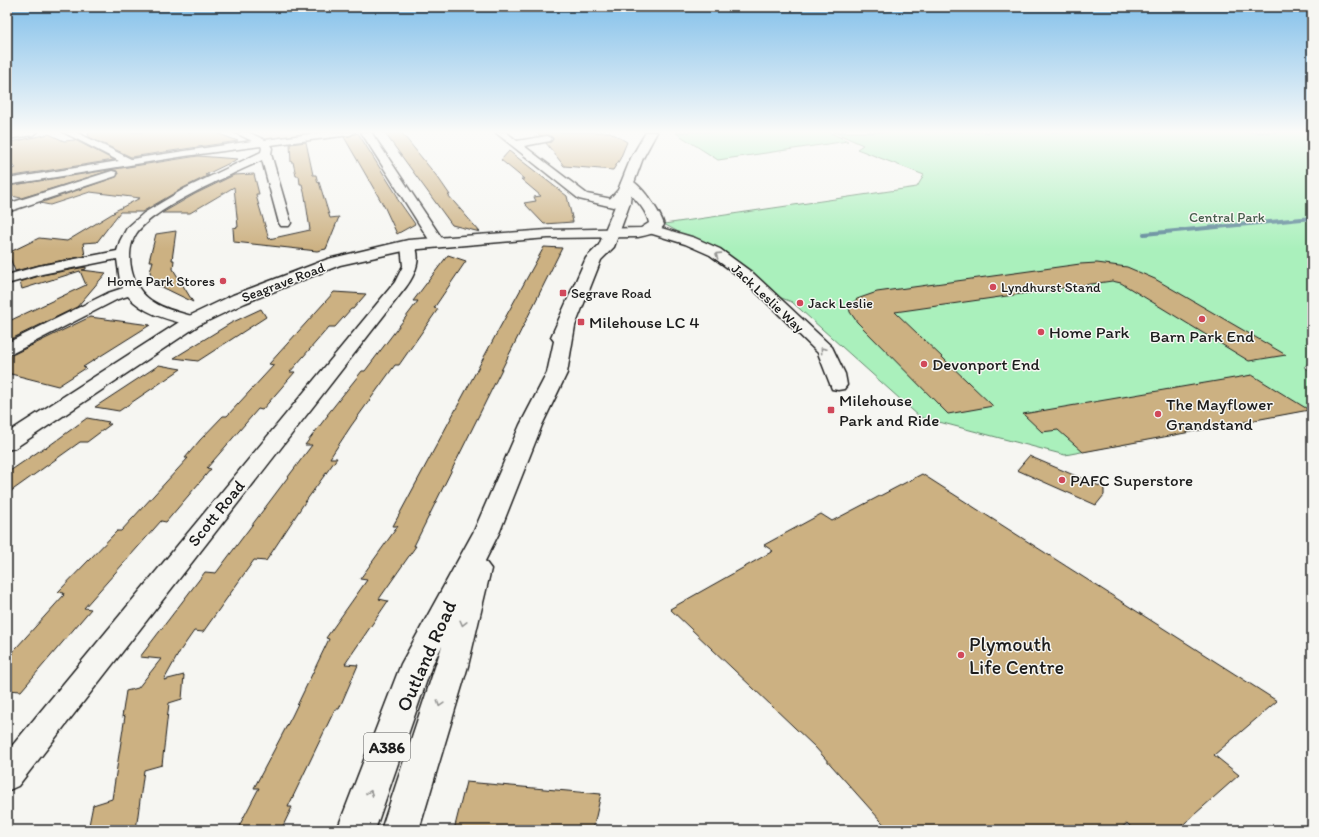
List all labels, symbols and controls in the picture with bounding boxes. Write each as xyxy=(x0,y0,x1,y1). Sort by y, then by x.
park label: Central Park xyxy=(1189,209,1266,226)
one-way arrow xyxy=(715,252,722,259)
street label: Seagrave Road xyxy=(239,259,328,306)
street label: Jack Leslie Way xyxy=(728,260,808,337)
place label: Home Park Stores xyxy=(107,273,215,290)
marker: Home Park Stores xyxy=(218,276,228,286)
place label: Lyndhurst Stand xyxy=(1001,279,1101,296)
marker: Lyndhurst Stand xyxy=(988,282,998,292)
place label: Segrave Road xyxy=(571,285,652,302)
marker: Segrave Road xyxy=(558,288,568,298)
place label: Jack Leslie xyxy=(808,295,873,312)
marker: Jack Leslie xyxy=(795,298,805,308)
place label: Milehouse LC 4 xyxy=(589,312,699,332)
marker: Barn Park End xyxy=(1197,314,1207,324)
marker: Milehouse LC 4 xyxy=(576,317,586,327)
place label: Home Park xyxy=(1049,322,1130,342)
place label: Barn Park End xyxy=(1150,326,1255,346)
marker: Home Park xyxy=(1036,327,1046,337)
one-way arrow xyxy=(820,347,827,354)
place label: Devonport End xyxy=(932,354,1041,374)
marker: Devonport End xyxy=(919,359,929,369)
place label: Milehouse Park and Ride xyxy=(839,390,939,430)
place label: The Mayflower Grandstand xyxy=(1166,394,1273,434)
marker: Milehouse Park and Ride xyxy=(826,405,836,415)
marker: The Mayflower Grandstand xyxy=(1153,409,1163,419)
place label: PAFC Superstore xyxy=(1070,470,1193,490)
street label: Scott Road xyxy=(183,475,249,550)
marker: PAFC Superstore xyxy=(1057,475,1067,485)
street label: Outland Road xyxy=(391,597,461,715)
one-way arrow xyxy=(459,619,468,626)
place label: Plymouth Life Centre xyxy=(969,632,1064,679)
marker: Plymouth Life Centre xyxy=(956,650,966,660)
one-way arrow xyxy=(436,700,445,707)
road number: A386 xyxy=(364,733,410,761)
one-way arrow xyxy=(365,790,373,797)

